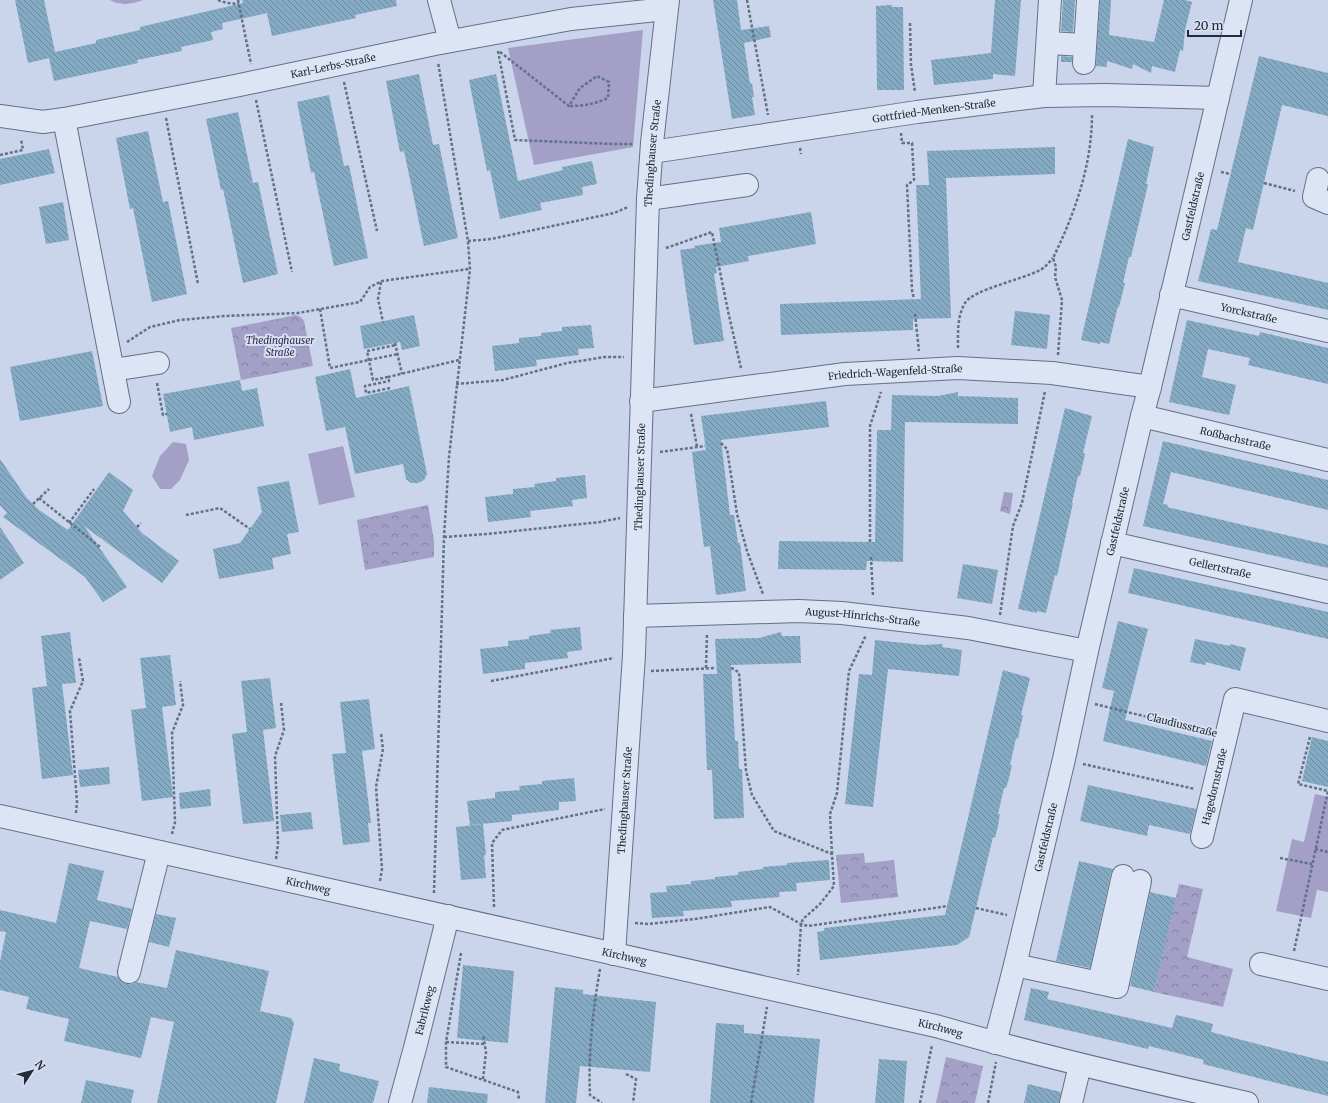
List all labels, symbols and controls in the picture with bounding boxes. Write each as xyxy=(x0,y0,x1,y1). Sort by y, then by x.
scale bar xyxy=(1188,12,1241,38)
text: 20 m xyxy=(1194,18,1223,33)
street label: Karl-Lerbs-Straße xyxy=(289,50,377,81)
street label: Gottfried-Menken-Straße xyxy=(871,96,996,125)
street label: Thedinghauser Straße xyxy=(641,99,663,207)
street label: Gastfeldstraße xyxy=(1178,170,1207,242)
street label: Yorckstraße xyxy=(1219,300,1278,326)
park label: Thedinghauser Straße xyxy=(246,334,315,359)
street label: Friedrich-Wagenfeld-Straße xyxy=(827,361,963,383)
street label: Thedinghauser Straße xyxy=(631,423,648,531)
street label: Roßbachstraße xyxy=(1199,423,1272,453)
street label: Gastfeldstraße xyxy=(1103,486,1132,557)
street label: Gellertstraße xyxy=(1188,554,1252,581)
street label: August-Hinrichs-Straße xyxy=(804,605,921,629)
street label: Claudiusstraße xyxy=(1146,710,1218,740)
street label: Thedinghauser Straße xyxy=(614,746,634,854)
street label: Hagedornstraße xyxy=(1199,747,1230,826)
street label: Gastfeldstraße xyxy=(1031,801,1060,873)
street label: Kirchweg xyxy=(285,874,332,897)
street label: Kirchweg xyxy=(601,945,648,967)
street label: Fabrikweg xyxy=(412,984,437,1036)
street label: Kirchweg xyxy=(917,1016,964,1040)
north arrow xyxy=(12,1051,52,1091)
text: N xyxy=(32,1057,48,1073)

